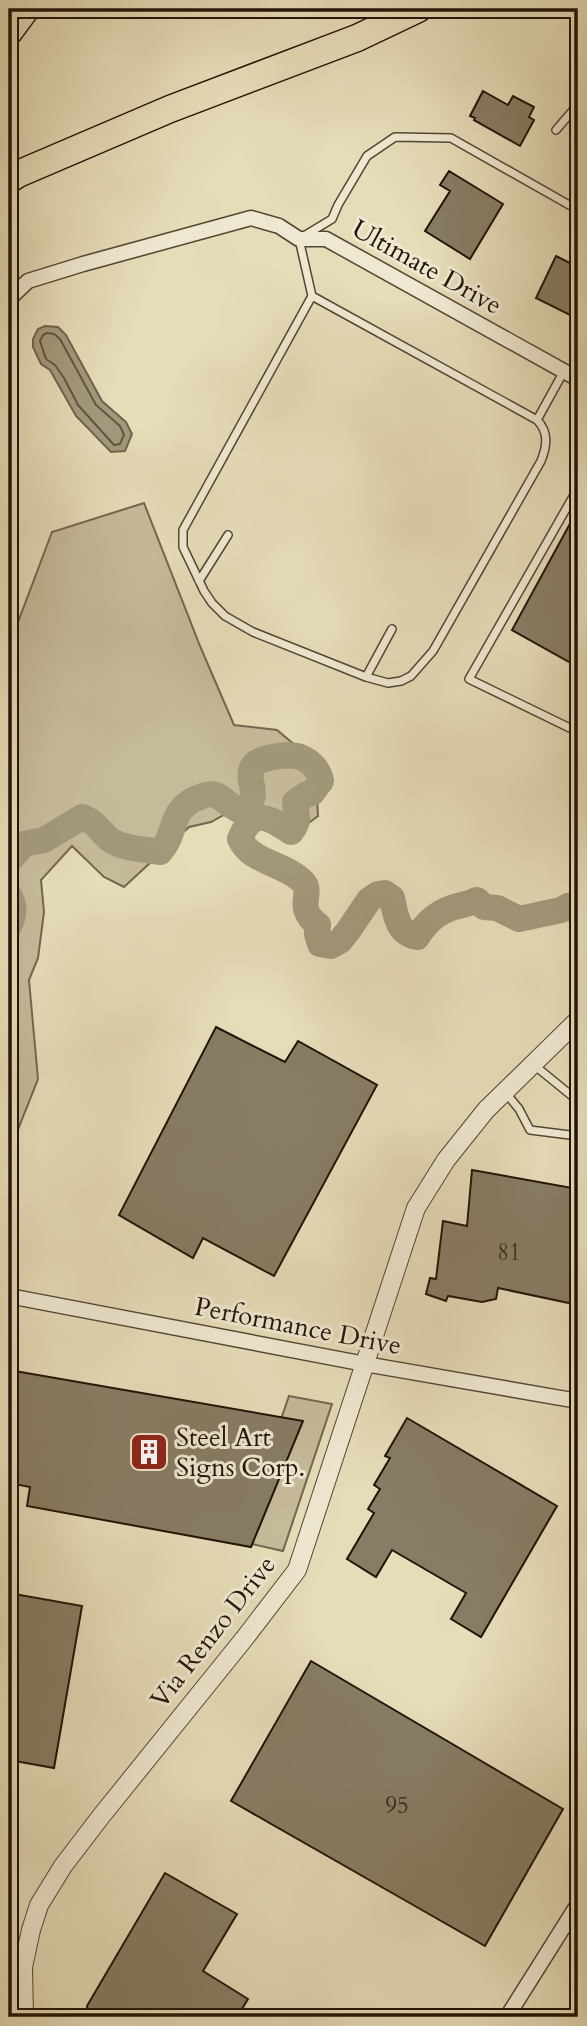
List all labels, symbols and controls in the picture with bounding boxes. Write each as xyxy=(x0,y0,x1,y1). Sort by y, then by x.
street label: Ultimate Drive xyxy=(346,211,508,323)
house number: 81 xyxy=(497,1237,521,1268)
street label: Performance Drive xyxy=(192,1289,404,1363)
place label: Steel Art Signs Corp. xyxy=(176,1420,305,1485)
building icon: Steel Art Signs Corp. xyxy=(128,1431,170,1473)
street label: Via Renzo Drive xyxy=(142,1548,284,1716)
house number: 95 xyxy=(385,1790,409,1821)

